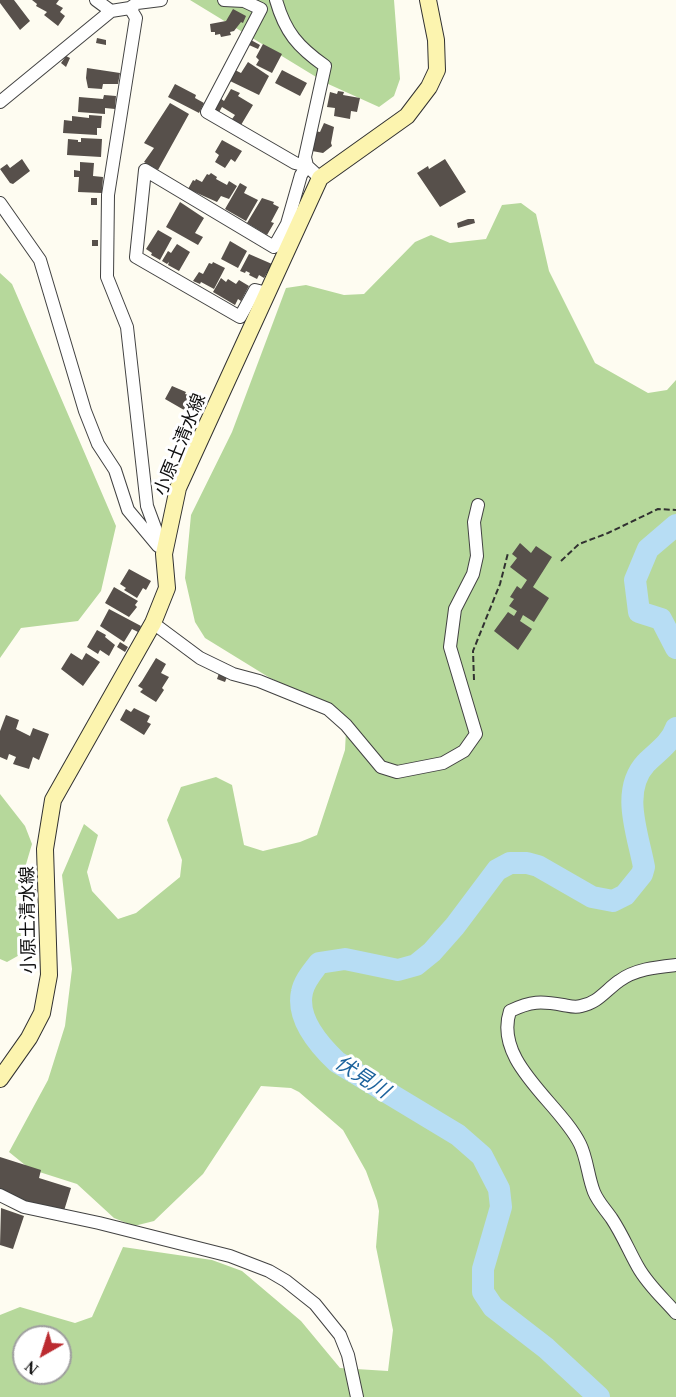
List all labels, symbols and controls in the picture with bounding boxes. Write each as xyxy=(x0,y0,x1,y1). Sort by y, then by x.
street label: 小原土清水線 xyxy=(149,390,209,498)
street label: 小原土清水線 xyxy=(15,866,39,974)
water label: 伏見川 xyxy=(331,1050,395,1102)
north arrow xyxy=(12,1325,72,1385)
text: N xyxy=(22,1358,41,1378)

